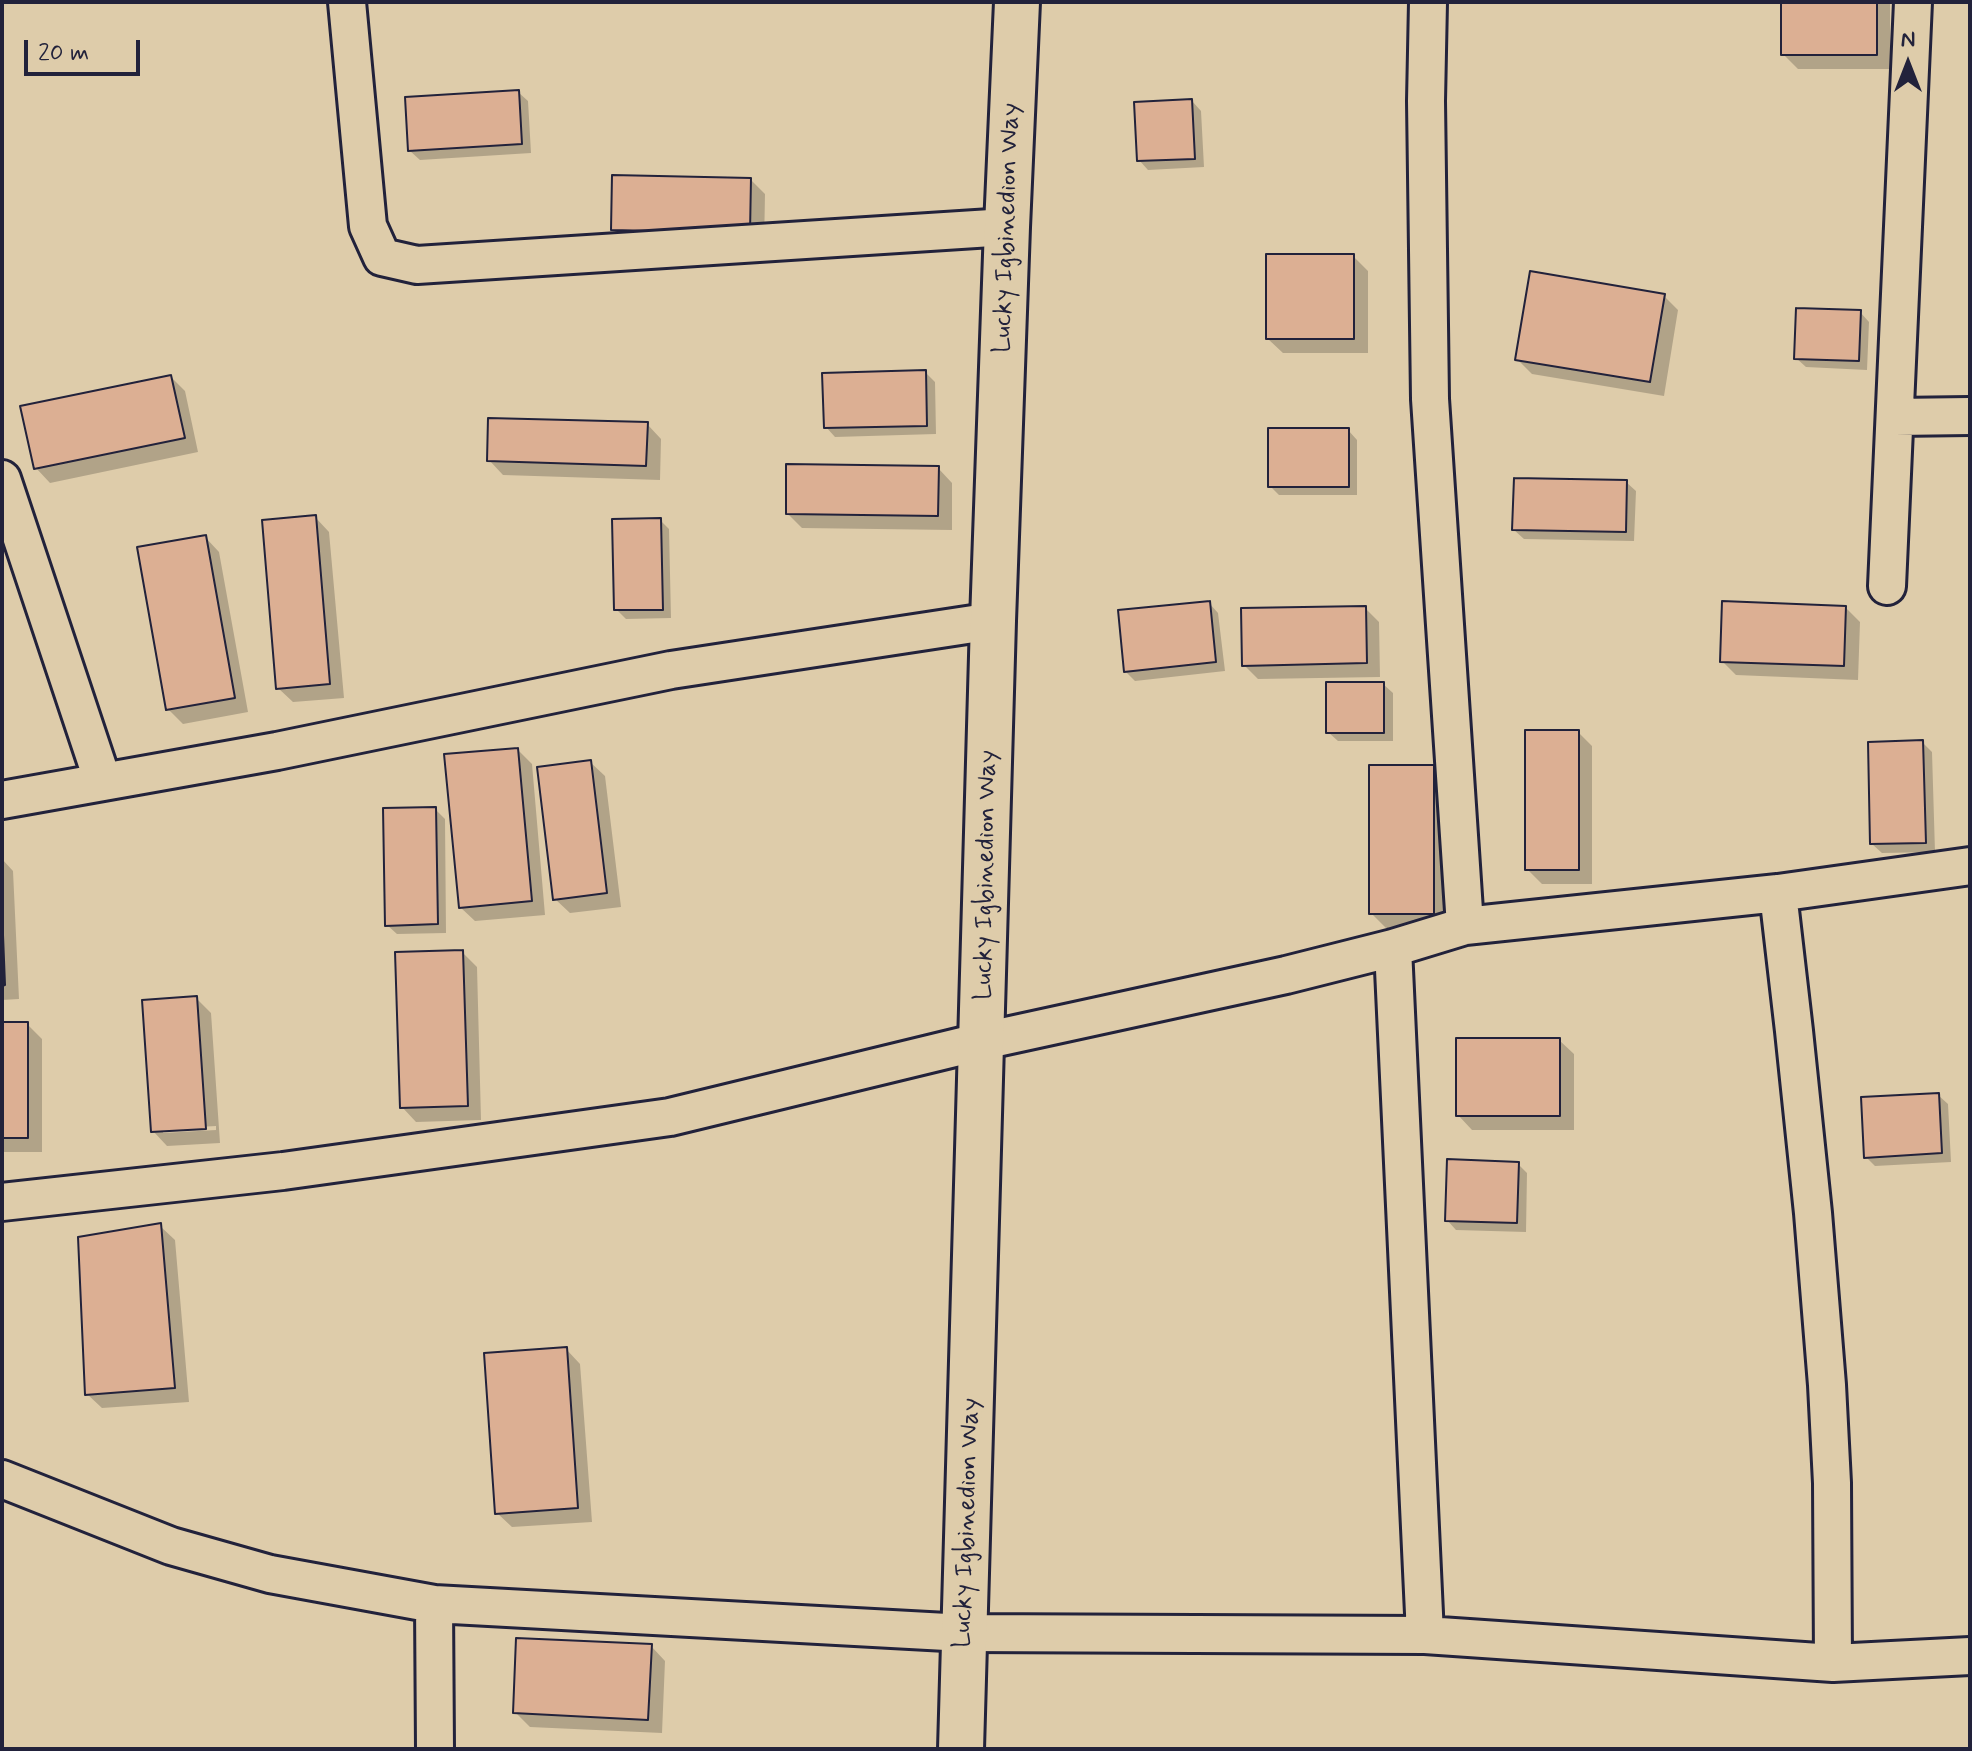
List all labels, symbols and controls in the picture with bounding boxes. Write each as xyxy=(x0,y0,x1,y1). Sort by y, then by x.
scale bar xyxy=(28,24,144,74)
north arrow xyxy=(1868,24,1948,104)
text: N xyxy=(1901,26,1915,54)
text: 20 m xyxy=(38,38,89,69)
street label: Lucky Igbinedion Way xyxy=(988,102,1028,354)
street label: Lucky Igbinedion Way xyxy=(969,750,1005,1000)
street label: Lucky Igbinedion Way xyxy=(948,1397,988,1649)

